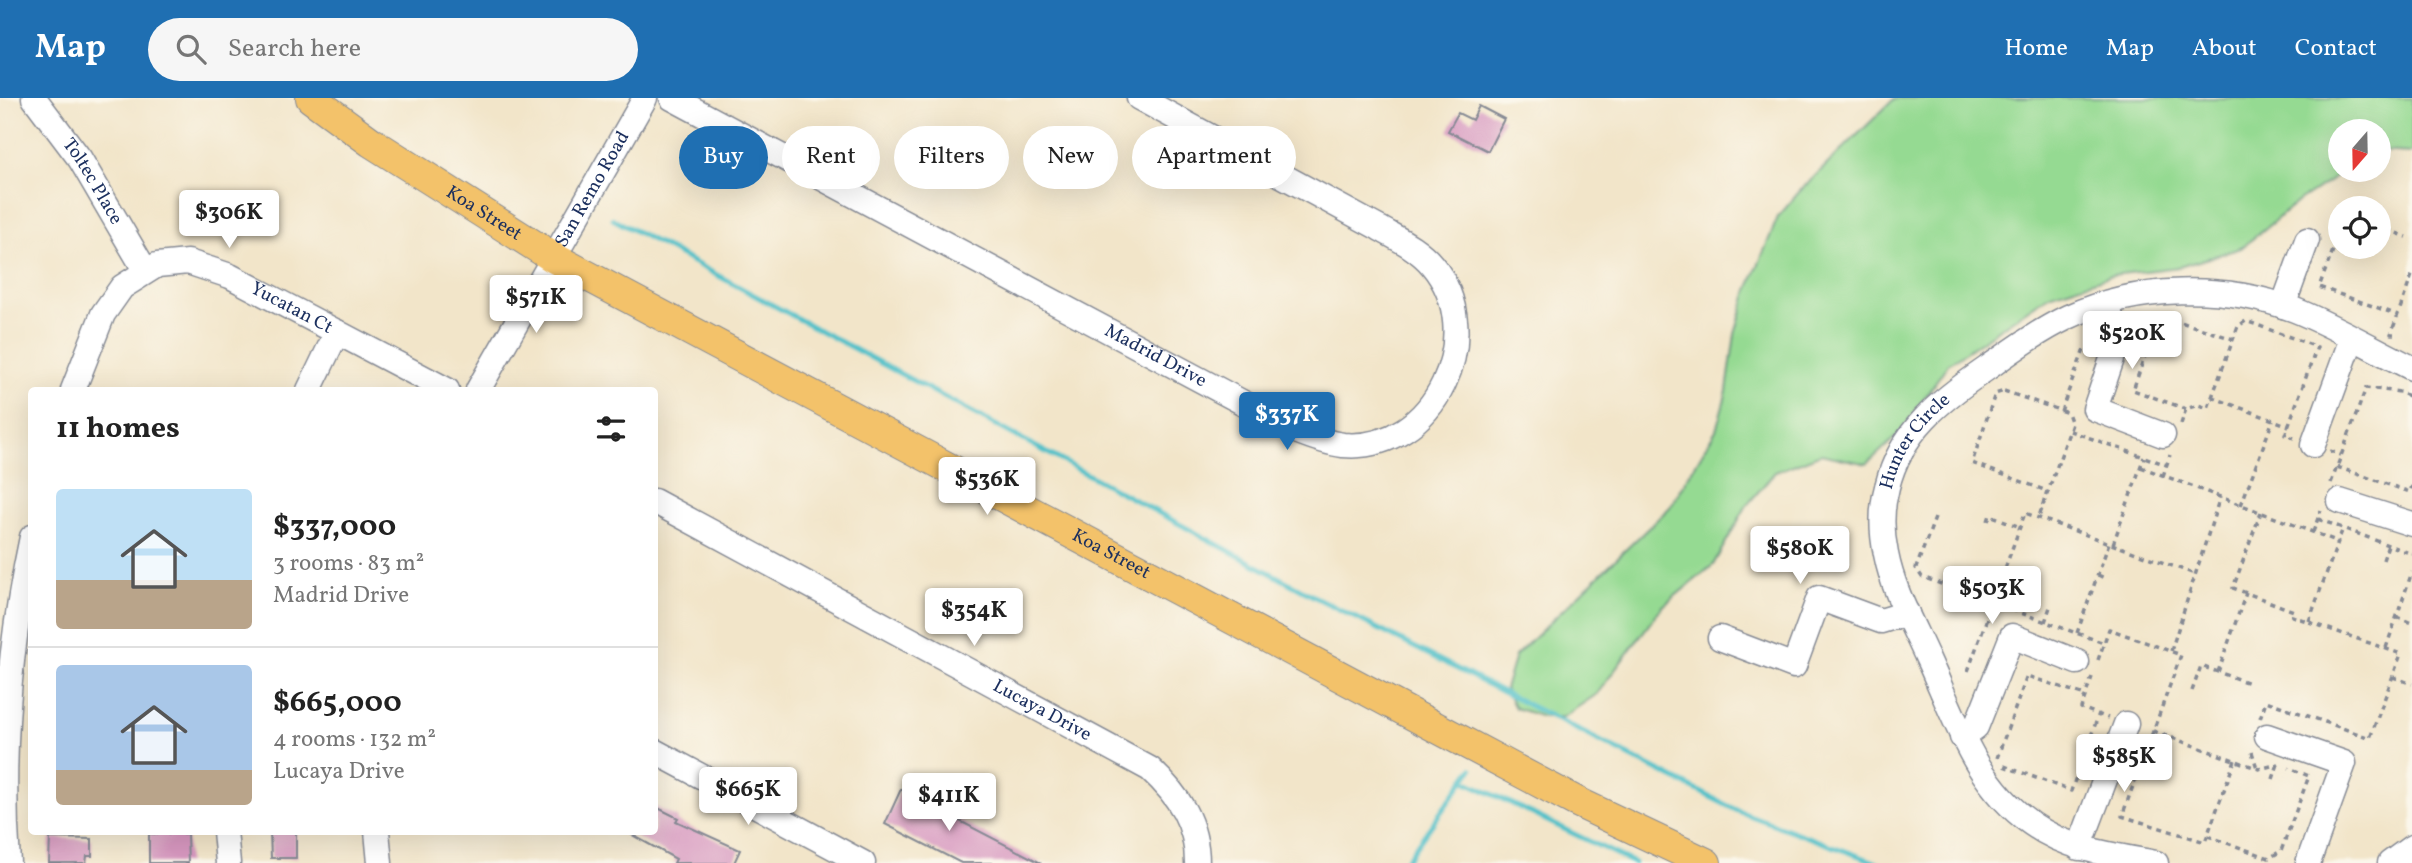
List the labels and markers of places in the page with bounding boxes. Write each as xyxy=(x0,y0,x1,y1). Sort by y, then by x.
pin: $306K xyxy=(180,190,278,250)
pin: $571K xyxy=(487,275,585,335)
pin: $520K xyxy=(2083,312,2181,371)
pin: $337K xyxy=(1238,392,1336,452)
pin: $536K xyxy=(938,458,1036,517)
pin: $580K xyxy=(1751,526,1849,586)
pin: $503K xyxy=(1943,566,2041,626)
pin: $354K xyxy=(925,588,1023,648)
pin: $585K xyxy=(2075,734,2173,794)
pin: $665K xyxy=(699,768,797,827)
pin: $411K xyxy=(900,774,998,833)

